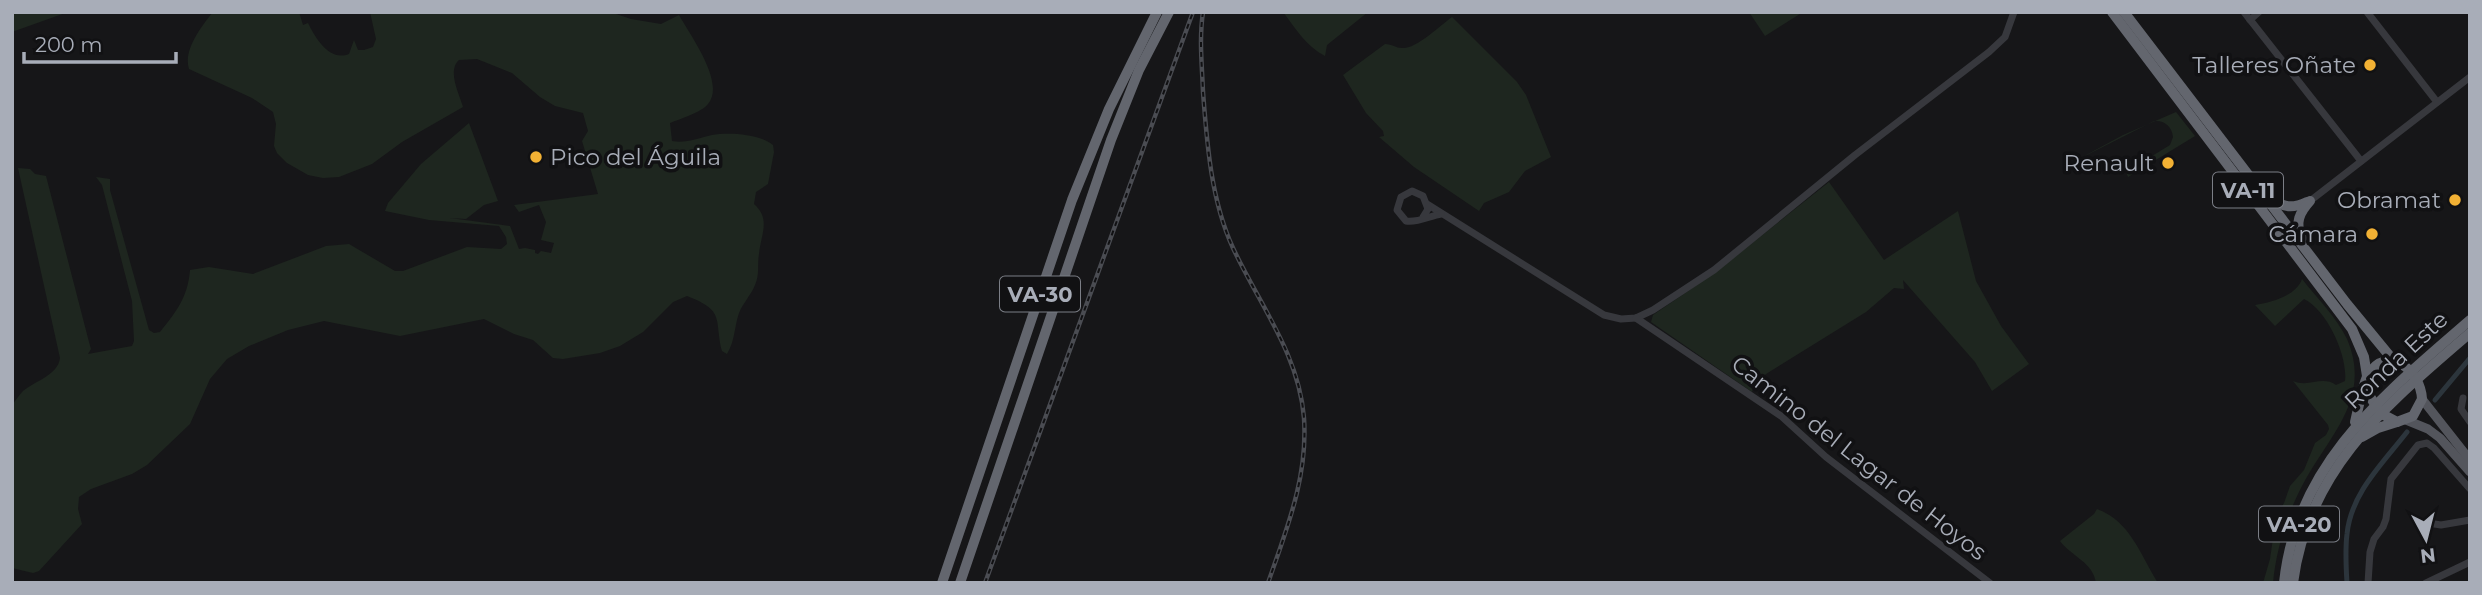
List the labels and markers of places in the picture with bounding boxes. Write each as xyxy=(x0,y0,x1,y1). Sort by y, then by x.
place label: Talleres Oñate xyxy=(2192,51,2356,79)
marker: Talleres Oñate xyxy=(2362,57,2378,73)
place label: Pico del Águila xyxy=(550,143,721,171)
marker: Pico del Águila xyxy=(528,149,544,165)
place label: Renault xyxy=(2064,149,2154,177)
marker: Renault xyxy=(2160,155,2176,171)
place label: Obramat xyxy=(2337,186,2441,214)
marker: Obramat xyxy=(2447,192,2463,208)
place label: Cámara xyxy=(2268,220,2358,248)
marker: Cámara xyxy=(2364,226,2380,242)

